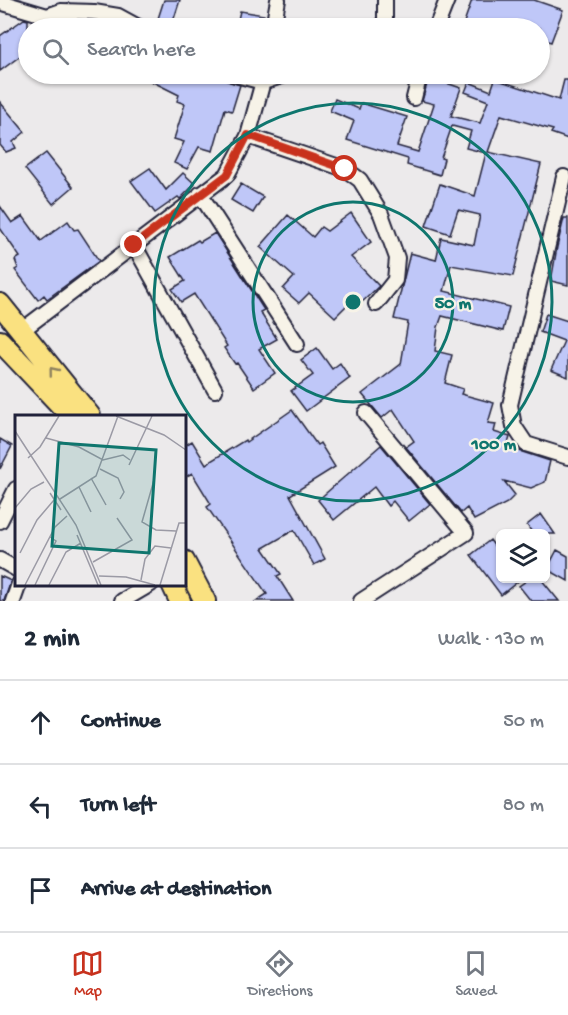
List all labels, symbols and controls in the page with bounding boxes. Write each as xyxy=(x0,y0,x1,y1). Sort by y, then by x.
search box xyxy=(18,18,550,84)
icon: search xyxy=(39,35,72,68)
text: Search here xyxy=(87,38,195,64)
route start xyxy=(331,155,357,181)
route end xyxy=(120,231,146,257)
centre of rings xyxy=(343,292,363,312)
text: 50 m xyxy=(435,294,472,315)
one-way arrow xyxy=(49,367,60,378)
inset map xyxy=(15,415,186,586)
text: 100 m xyxy=(471,435,517,456)
map controls xyxy=(496,529,550,583)
button: layers xyxy=(496,529,550,583)
text: 2 min xyxy=(24,625,79,656)
text: Walk · 130 m xyxy=(438,629,544,652)
icon: ahead xyxy=(24,706,57,739)
text: Continue xyxy=(81,709,161,735)
text: 50 m xyxy=(503,711,544,734)
icon: left xyxy=(24,790,57,823)
text: Turn left xyxy=(81,793,155,819)
text: 80 m xyxy=(503,795,544,818)
icon: arrive xyxy=(24,874,57,907)
text: Arrive at destination xyxy=(81,877,271,903)
tab: Map xyxy=(71,947,104,1002)
tab: Directions xyxy=(247,947,313,1002)
tab: Saved xyxy=(455,947,496,1002)

